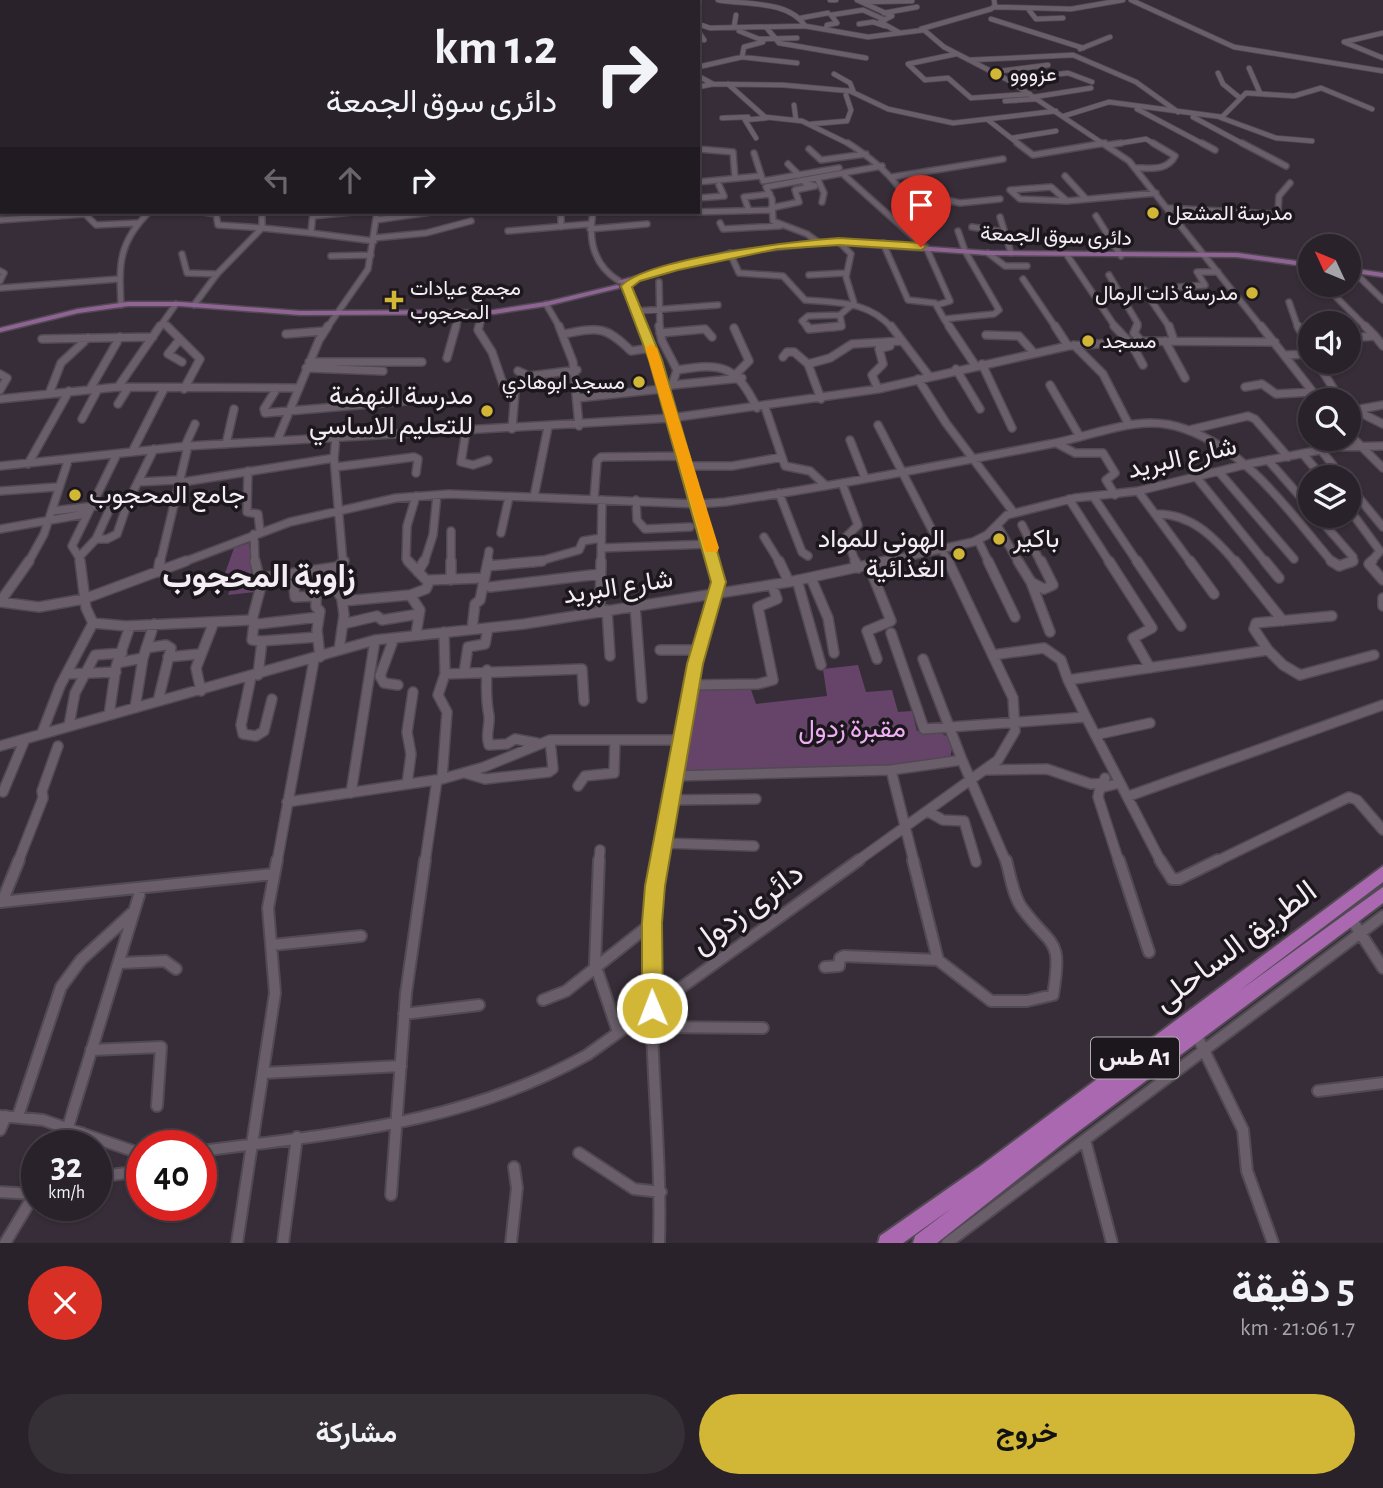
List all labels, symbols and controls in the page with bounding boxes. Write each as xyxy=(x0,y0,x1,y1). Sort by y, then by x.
text: 1.2 km xyxy=(434,24,557,73)
icon: right xyxy=(581,28,672,119)
place label: عزووو xyxy=(1010,64,1057,87)
marker: عزووو xyxy=(988,66,1004,82)
text: دائرى سوق الجمعة xyxy=(326,86,557,118)
icon: left xyxy=(258,161,296,199)
icon: ahead xyxy=(331,161,369,199)
icon: right xyxy=(404,161,442,199)
pin xyxy=(891,175,951,247)
icon: arrive xyxy=(902,186,940,224)
place label: مدرسة المشعل xyxy=(1167,203,1293,226)
marker: مدرسة المشعل xyxy=(1145,205,1161,221)
street label: دائرى سوق الجمعة xyxy=(980,223,1132,251)
north arrow xyxy=(1298,234,1362,298)
map controls xyxy=(1298,234,1361,528)
place label: مجمع عيادات المحجوب xyxy=(410,278,521,325)
place label: مدرسة ذات الرمال xyxy=(1095,283,1238,306)
marker: مدرسة ذات الرمال xyxy=(1244,285,1260,301)
marker: مجمع عيادات المحجوب xyxy=(384,290,404,310)
button: sound xyxy=(1298,311,1361,374)
place label: مسجد xyxy=(1102,331,1156,353)
marker: مسجد xyxy=(1080,333,1096,349)
place label: مسجد ابوهادي xyxy=(502,372,625,399)
marker: مسجد ابوهادي xyxy=(631,374,647,390)
place label: مدرسة النهضة للتعليم الاساسي xyxy=(309,383,473,446)
button: search xyxy=(1298,388,1361,451)
marker: مدرسة النهضة للتعليم الاساسي xyxy=(479,403,495,419)
street label: شارع البريد xyxy=(1125,433,1240,487)
button: layers xyxy=(1298,465,1361,528)
place label: جامع المحجوب xyxy=(89,482,245,512)
marker: جامع المحجوب xyxy=(67,487,83,503)
place label: الهونى للمواد الغذائية xyxy=(818,526,945,583)
place label: باكير xyxy=(1012,526,1059,554)
marker: باكير xyxy=(991,531,1007,547)
marker: الهونى للمواد الغذائية xyxy=(951,546,967,562)
district label: زاوية المحجوب xyxy=(162,561,356,596)
street label: شارع البريد xyxy=(561,565,676,612)
park label: مقبرة زدول xyxy=(798,716,906,744)
street label: دائرى زدول xyxy=(685,856,811,962)
street label: الطريق الساحلى xyxy=(1148,875,1324,1020)
position arrow xyxy=(615,971,689,1045)
road number: طس A1 xyxy=(1091,1038,1179,1078)
speed limit sign: 40 xyxy=(126,1130,217,1221)
text: 32 xyxy=(51,1149,82,1184)
text: km/h xyxy=(48,1184,85,1202)
button: close xyxy=(28,1266,102,1340)
text: 5 دقيقة xyxy=(1231,1268,1355,1310)
text: 1.7 km · 21:06 xyxy=(1240,1317,1355,1340)
button: مشاركة xyxy=(28,1394,685,1474)
button: خروج xyxy=(699,1394,1355,1474)

